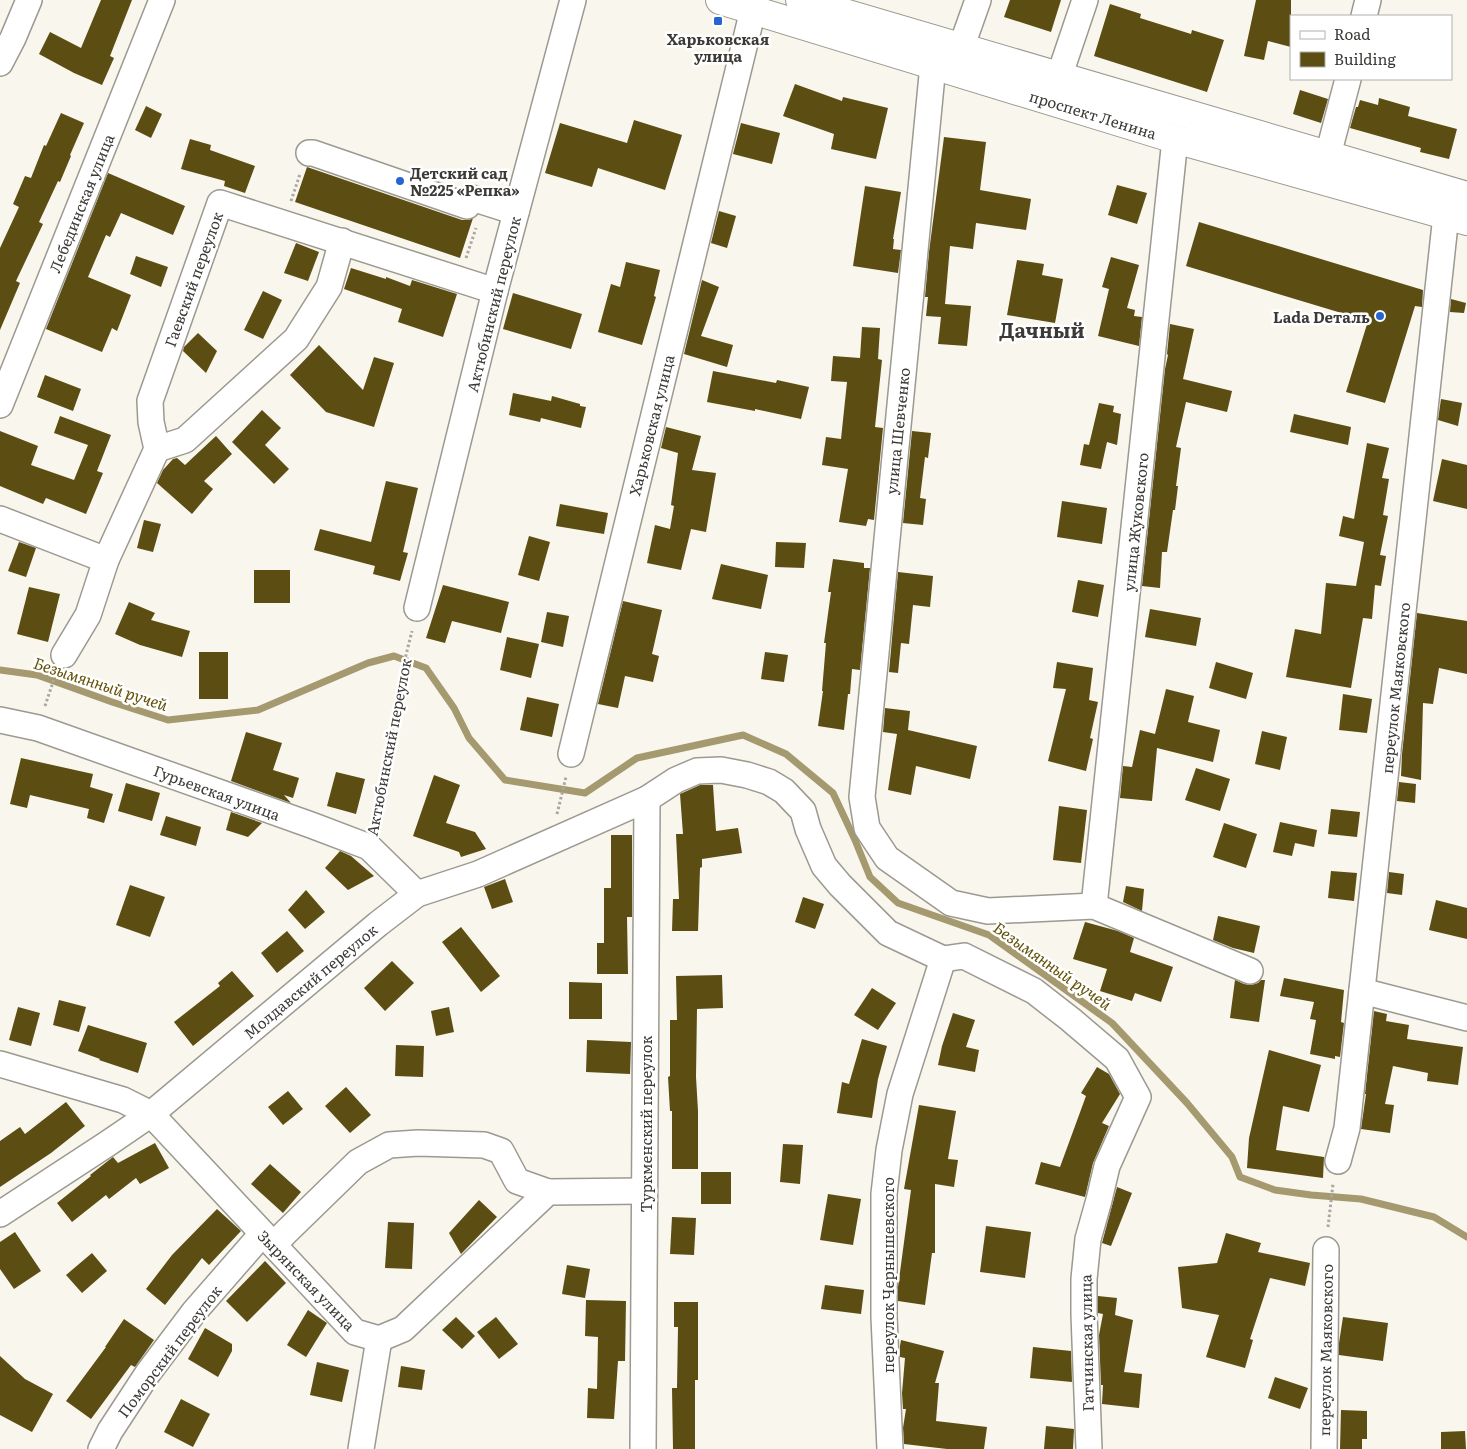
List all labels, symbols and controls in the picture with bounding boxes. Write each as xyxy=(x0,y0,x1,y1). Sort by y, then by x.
marker: Харьковская улица xyxy=(712,15,724,27)
legend xyxy=(1290,15,1452,80)
text: Road xyxy=(1334,22,1370,45)
place label: Харьковская улица xyxy=(667,27,770,67)
text: Building xyxy=(1334,47,1396,70)
street label: проспект Ленина xyxy=(1026,84,1160,145)
street label: Лебединская улица xyxy=(43,129,120,276)
place label: Детский сад №225 «Репка» xyxy=(410,161,520,201)
marker: Детский сад №225 «Репка» xyxy=(394,175,406,187)
street label: Гаевский переулок xyxy=(158,208,228,350)
street label: Актюбинский переулок xyxy=(460,214,526,394)
place label: Lada Dеталь xyxy=(1273,305,1370,328)
marker: Lada Dеталь xyxy=(1374,310,1386,322)
district label: Дачный xyxy=(999,314,1085,344)
street label: Харьковская улица xyxy=(622,351,680,498)
street label: улица Шевченко xyxy=(879,366,915,496)
street label: улица Жуковского xyxy=(1116,451,1154,593)
street label: переулок Маяковского xyxy=(1375,601,1415,775)
water label: Безымянный ручей xyxy=(31,650,172,716)
street label: Актюбинский переулок xyxy=(359,656,417,838)
street label: Гурьевская улица xyxy=(150,758,284,826)
water label: Безымянный ручей xyxy=(989,915,1118,1015)
street label: Молдавский переулок xyxy=(238,918,382,1044)
street label: Туркменский переулок xyxy=(634,1035,657,1212)
street label: переулок Чернышевского xyxy=(876,1177,899,1373)
street label: Зырянская улица xyxy=(253,1225,362,1336)
street label: переулок Маяковского xyxy=(1312,1264,1338,1436)
street label: Гатчинская улица xyxy=(1073,1273,1099,1412)
street label: Поморский переулок xyxy=(111,1280,227,1422)

